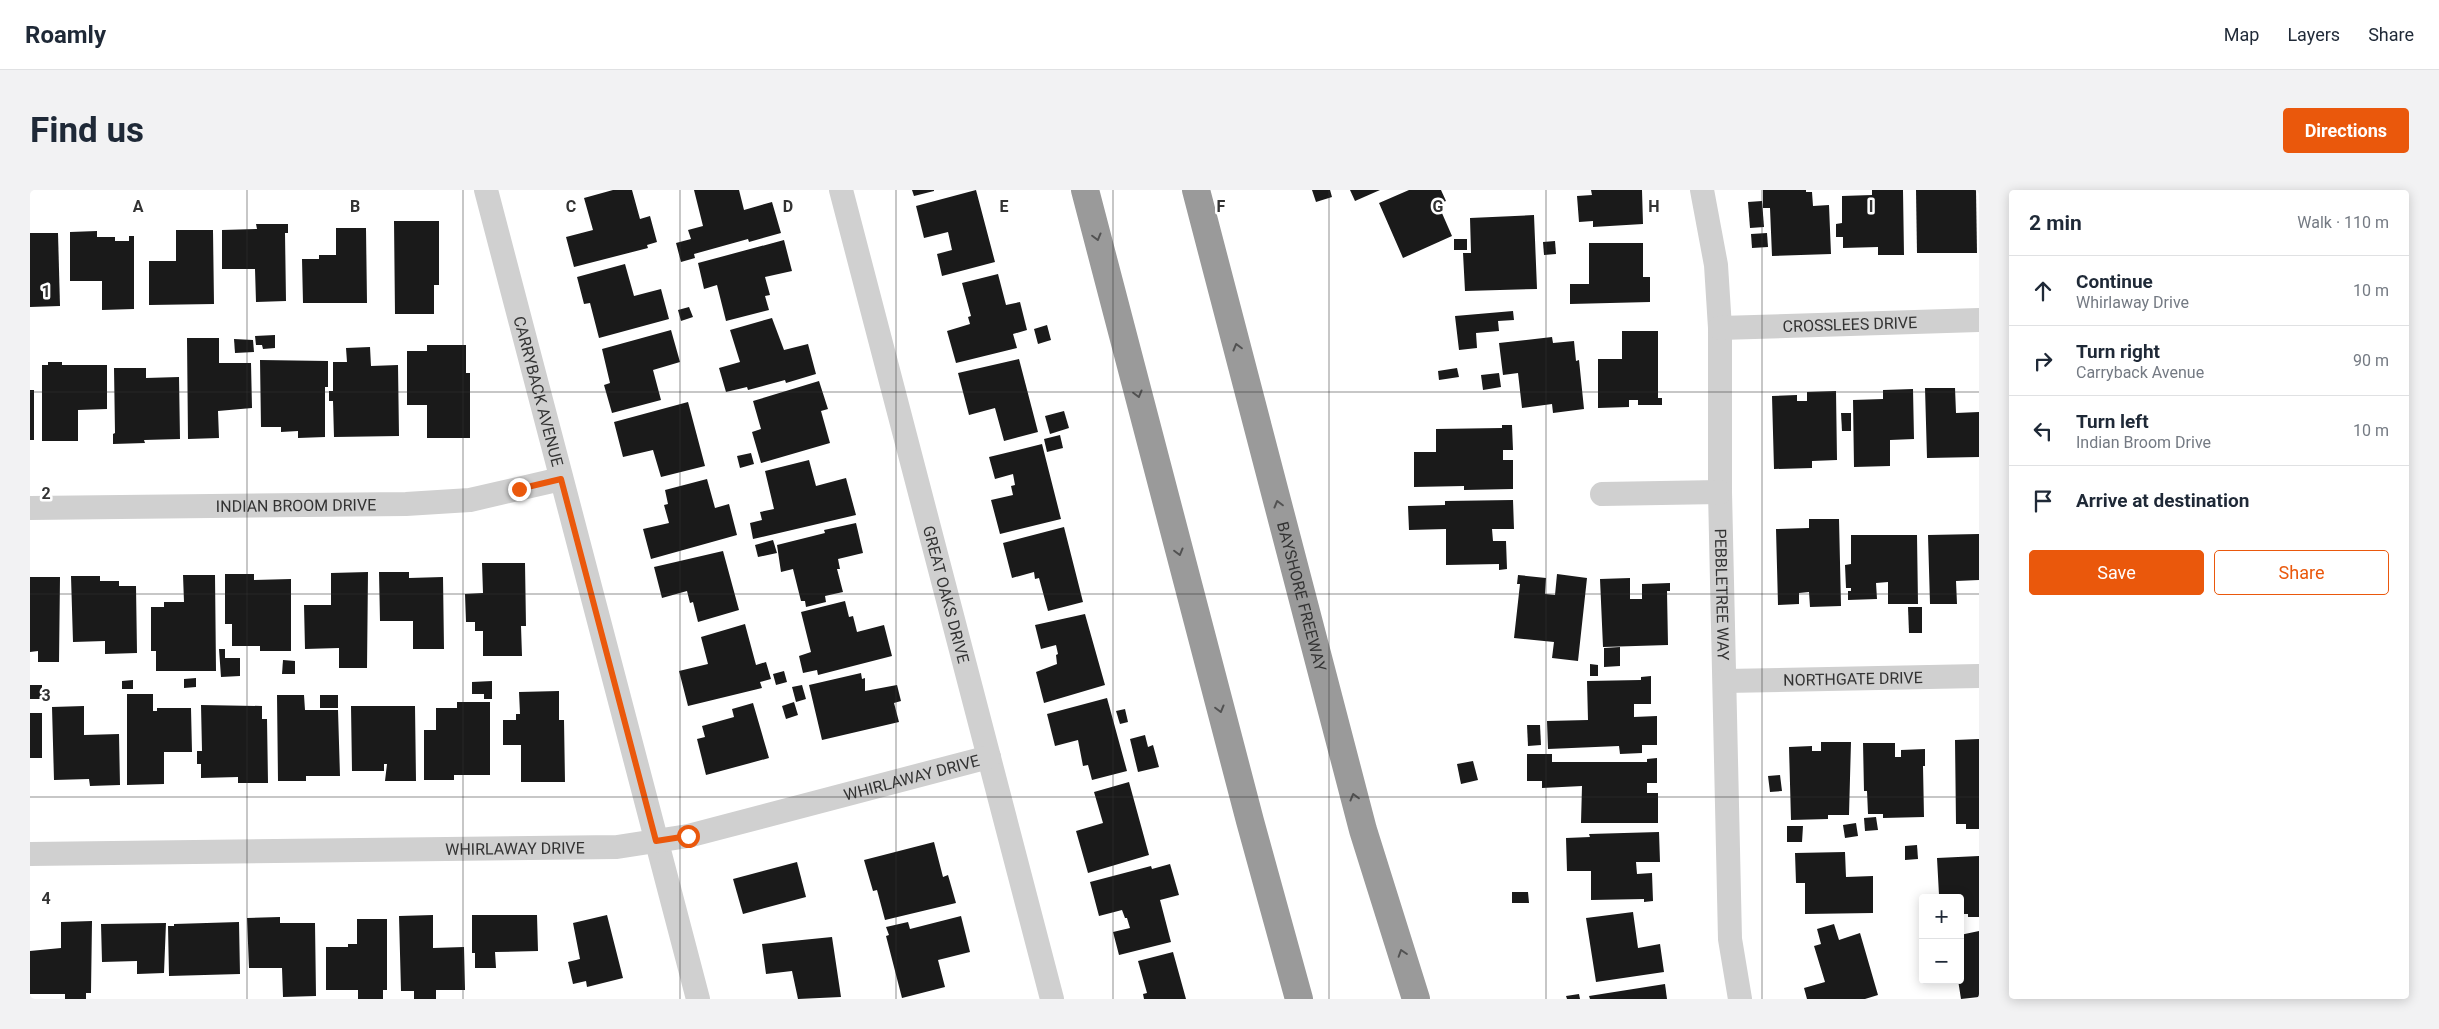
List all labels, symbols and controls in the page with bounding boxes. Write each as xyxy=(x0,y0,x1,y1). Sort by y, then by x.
text: Roamly xyxy=(25,21,106,49)
text: Map xyxy=(2224,24,2259,45)
text: Layers xyxy=(2287,24,2340,45)
text: Share xyxy=(2368,24,2414,45)
button: Directions xyxy=(2283,108,2409,153)
text: Find us xyxy=(30,110,144,151)
text: A xyxy=(133,197,144,216)
text: B xyxy=(350,197,360,216)
text: C xyxy=(566,197,576,216)
text: D xyxy=(783,197,793,216)
text: E xyxy=(1000,197,1009,216)
text: F xyxy=(1217,197,1226,216)
text: G xyxy=(1433,197,1444,216)
text: H xyxy=(1648,197,1660,216)
text: I xyxy=(1869,197,1873,216)
text: 2 min xyxy=(2029,211,2082,235)
text: Walk · 110 m xyxy=(2297,213,2389,232)
one-way arrow xyxy=(1091,233,1102,242)
text: Continue xyxy=(2076,270,2153,293)
icon: ahead xyxy=(2029,277,2057,305)
text: 10 m xyxy=(2353,281,2389,300)
text: 1 xyxy=(41,282,51,301)
text: Whirlaway Drive xyxy=(2076,293,2189,312)
street label: CROSSLEES DRIVE xyxy=(1782,312,1917,336)
street label: CARRYBACK AVENUE xyxy=(510,314,568,468)
text: Turn right xyxy=(2076,340,2160,363)
one-way arrow xyxy=(1232,343,1243,352)
icon: right xyxy=(2029,347,2057,375)
text: 90 m xyxy=(2353,351,2389,370)
text: Carryback Avenue xyxy=(2076,363,2204,382)
one-way arrow xyxy=(1132,390,1143,399)
text: Turn left xyxy=(2076,410,2149,433)
icon: left xyxy=(2029,417,2057,445)
text: 10 m xyxy=(2353,421,2389,440)
text: Indian Broom Drive xyxy=(2076,433,2211,452)
route end xyxy=(508,478,531,501)
text: 2 xyxy=(41,484,51,503)
icon: arrive xyxy=(2029,487,2057,515)
text: Arrive at destination xyxy=(2076,489,2249,512)
street label: INDIAN BROOM DRIVE xyxy=(216,495,376,516)
one-way arrow xyxy=(1273,500,1284,509)
street label: BAYSHORE FREEWAY xyxy=(1273,519,1331,674)
street label: GREAT OAKS DRIVE xyxy=(919,524,974,665)
street label: PEBBLETREE WAY xyxy=(1711,528,1733,661)
one-way arrow xyxy=(1173,547,1184,556)
button: Save xyxy=(2029,550,2204,595)
button: Share xyxy=(2214,550,2389,595)
street label: NORTHGATE DRIVE xyxy=(1783,668,1923,689)
text: 3 xyxy=(41,686,51,705)
one-way arrow xyxy=(1214,704,1225,713)
street label: WHIRLAWAY DRIVE xyxy=(842,750,981,804)
one-way arrow xyxy=(1349,793,1360,802)
route start xyxy=(677,825,700,848)
street label: WHIRLAWAY DRIVE xyxy=(445,838,585,859)
text: 4 xyxy=(41,889,51,908)
map controls xyxy=(1919,894,1964,984)
button: + xyxy=(1919,894,1964,939)
button: − xyxy=(1919,939,1964,984)
one-way arrow xyxy=(1397,949,1407,957)

